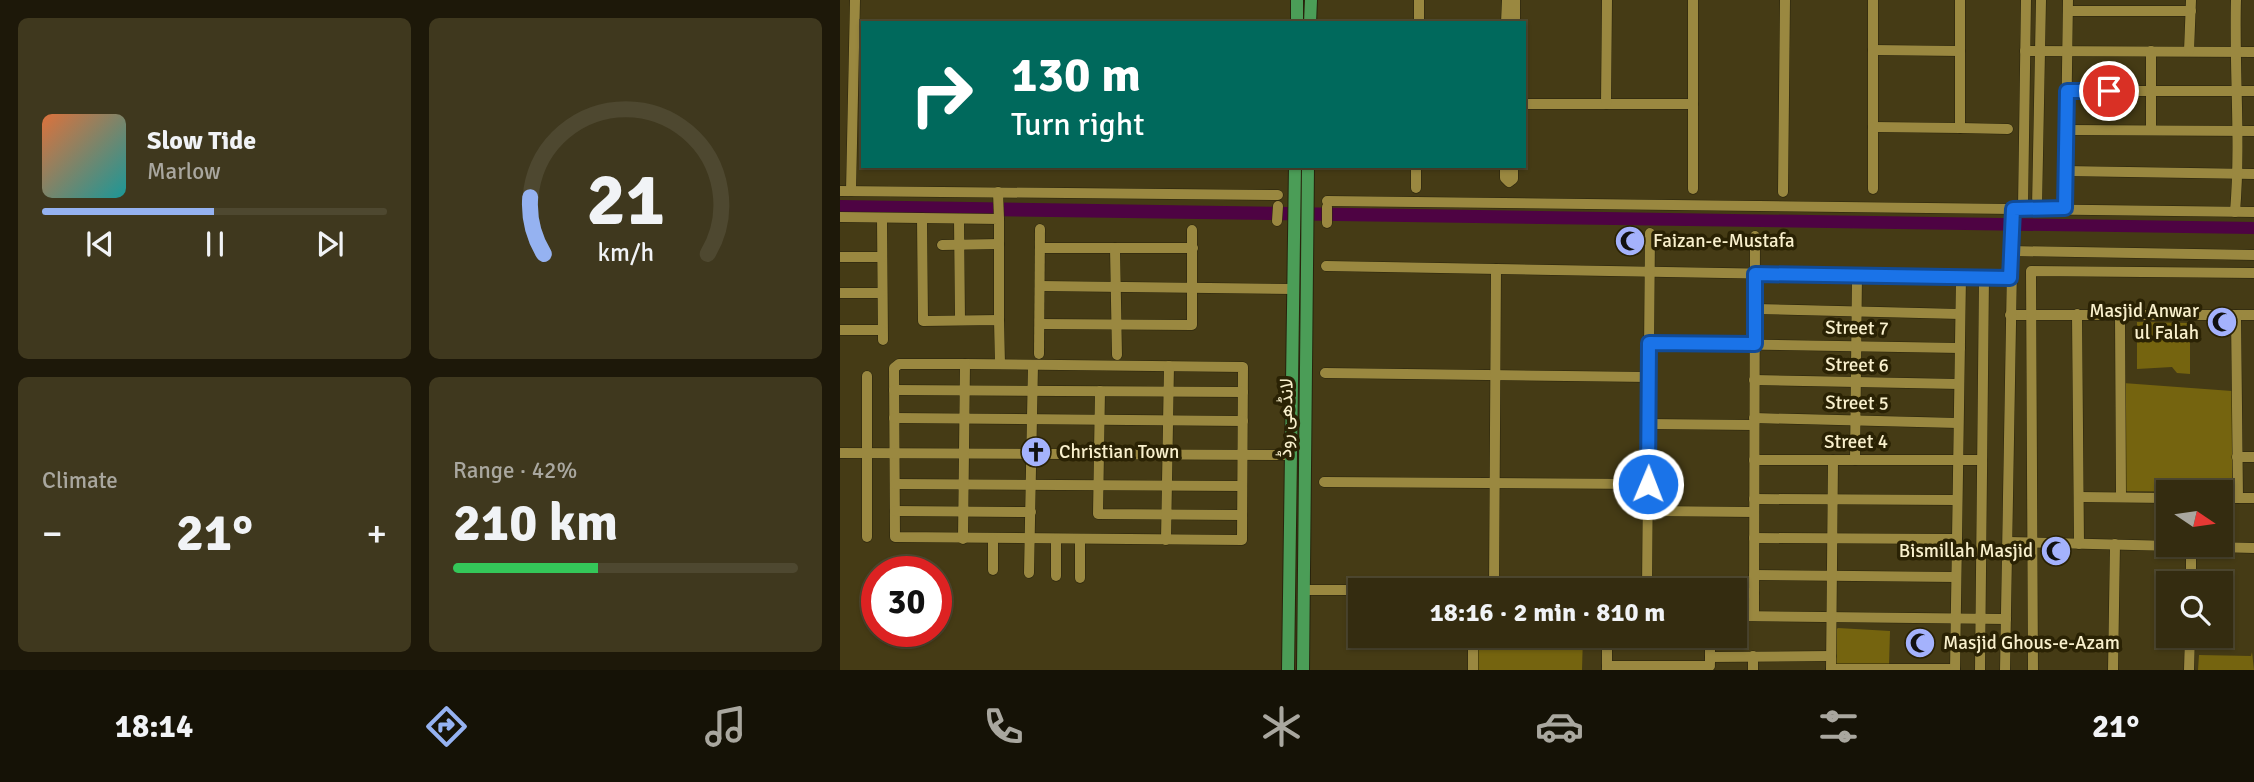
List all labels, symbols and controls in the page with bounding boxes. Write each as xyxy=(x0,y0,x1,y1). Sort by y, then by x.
text: 130 m xyxy=(1011,45,1141,105)
icon: right xyxy=(896,49,987,140)
pin xyxy=(2079,61,2139,121)
icon: arrive xyxy=(2090,72,2128,110)
text: Turn right xyxy=(1011,105,1144,144)
text: Slow Tide xyxy=(147,125,256,157)
text: Marlow xyxy=(147,157,221,186)
text: 21 xyxy=(586,157,665,246)
mosque icon: Faizan-e-Mustafa xyxy=(1613,224,1647,258)
icon: previous xyxy=(81,225,119,263)
icon: pause xyxy=(196,225,234,263)
icon: next xyxy=(311,225,349,263)
place label: Faizan-e-Mustafa xyxy=(1653,229,1795,253)
text: km/h xyxy=(597,237,654,268)
place label: Masjid Anwar ul Falah xyxy=(2089,299,2199,345)
mosque icon: Masjid Anwar ul Falah xyxy=(2205,305,2239,339)
street label: Street 7 xyxy=(1825,315,1889,341)
street label: Street 6 xyxy=(1825,352,1889,378)
street label: لانڈھی روڈ xyxy=(1273,378,1299,458)
street label: Street 5 xyxy=(1825,390,1889,416)
street label: Street 4 xyxy=(1824,430,1888,454)
church icon: Christian Town xyxy=(1019,435,1053,469)
place label: Christian Town xyxy=(1059,440,1179,464)
position arrow xyxy=(1611,447,1685,521)
text: Range · 42% xyxy=(453,456,577,485)
text: Climate xyxy=(42,466,118,495)
north arrow xyxy=(2156,480,2233,556)
map controls xyxy=(2156,480,2233,648)
text: 210 km xyxy=(453,491,618,555)
text: 21° xyxy=(176,501,253,565)
text: − xyxy=(42,510,63,557)
text: + xyxy=(366,510,387,557)
mosque icon: Bismillah Masjid xyxy=(2039,534,2073,568)
place label: Bismillah Masjid xyxy=(1899,539,2033,563)
speed limit sign: 30 xyxy=(861,556,952,647)
button: search xyxy=(2156,571,2233,648)
text: 18:16 · 2 min · 810 m xyxy=(1430,597,1665,629)
mosque icon: Masjid Ghous-e-Azam xyxy=(1903,626,1937,660)
place label: Masjid Ghous-e-Azam xyxy=(1943,631,2120,655)
icon: directions xyxy=(422,702,471,751)
icon: music xyxy=(701,702,750,751)
icon: phone xyxy=(979,702,1028,751)
icon: climate xyxy=(1257,702,1306,751)
icon: car xyxy=(1535,702,1584,751)
icon: filters xyxy=(1814,702,1863,751)
text: 18:14 xyxy=(115,707,193,746)
text: 21° xyxy=(2092,707,2139,746)

